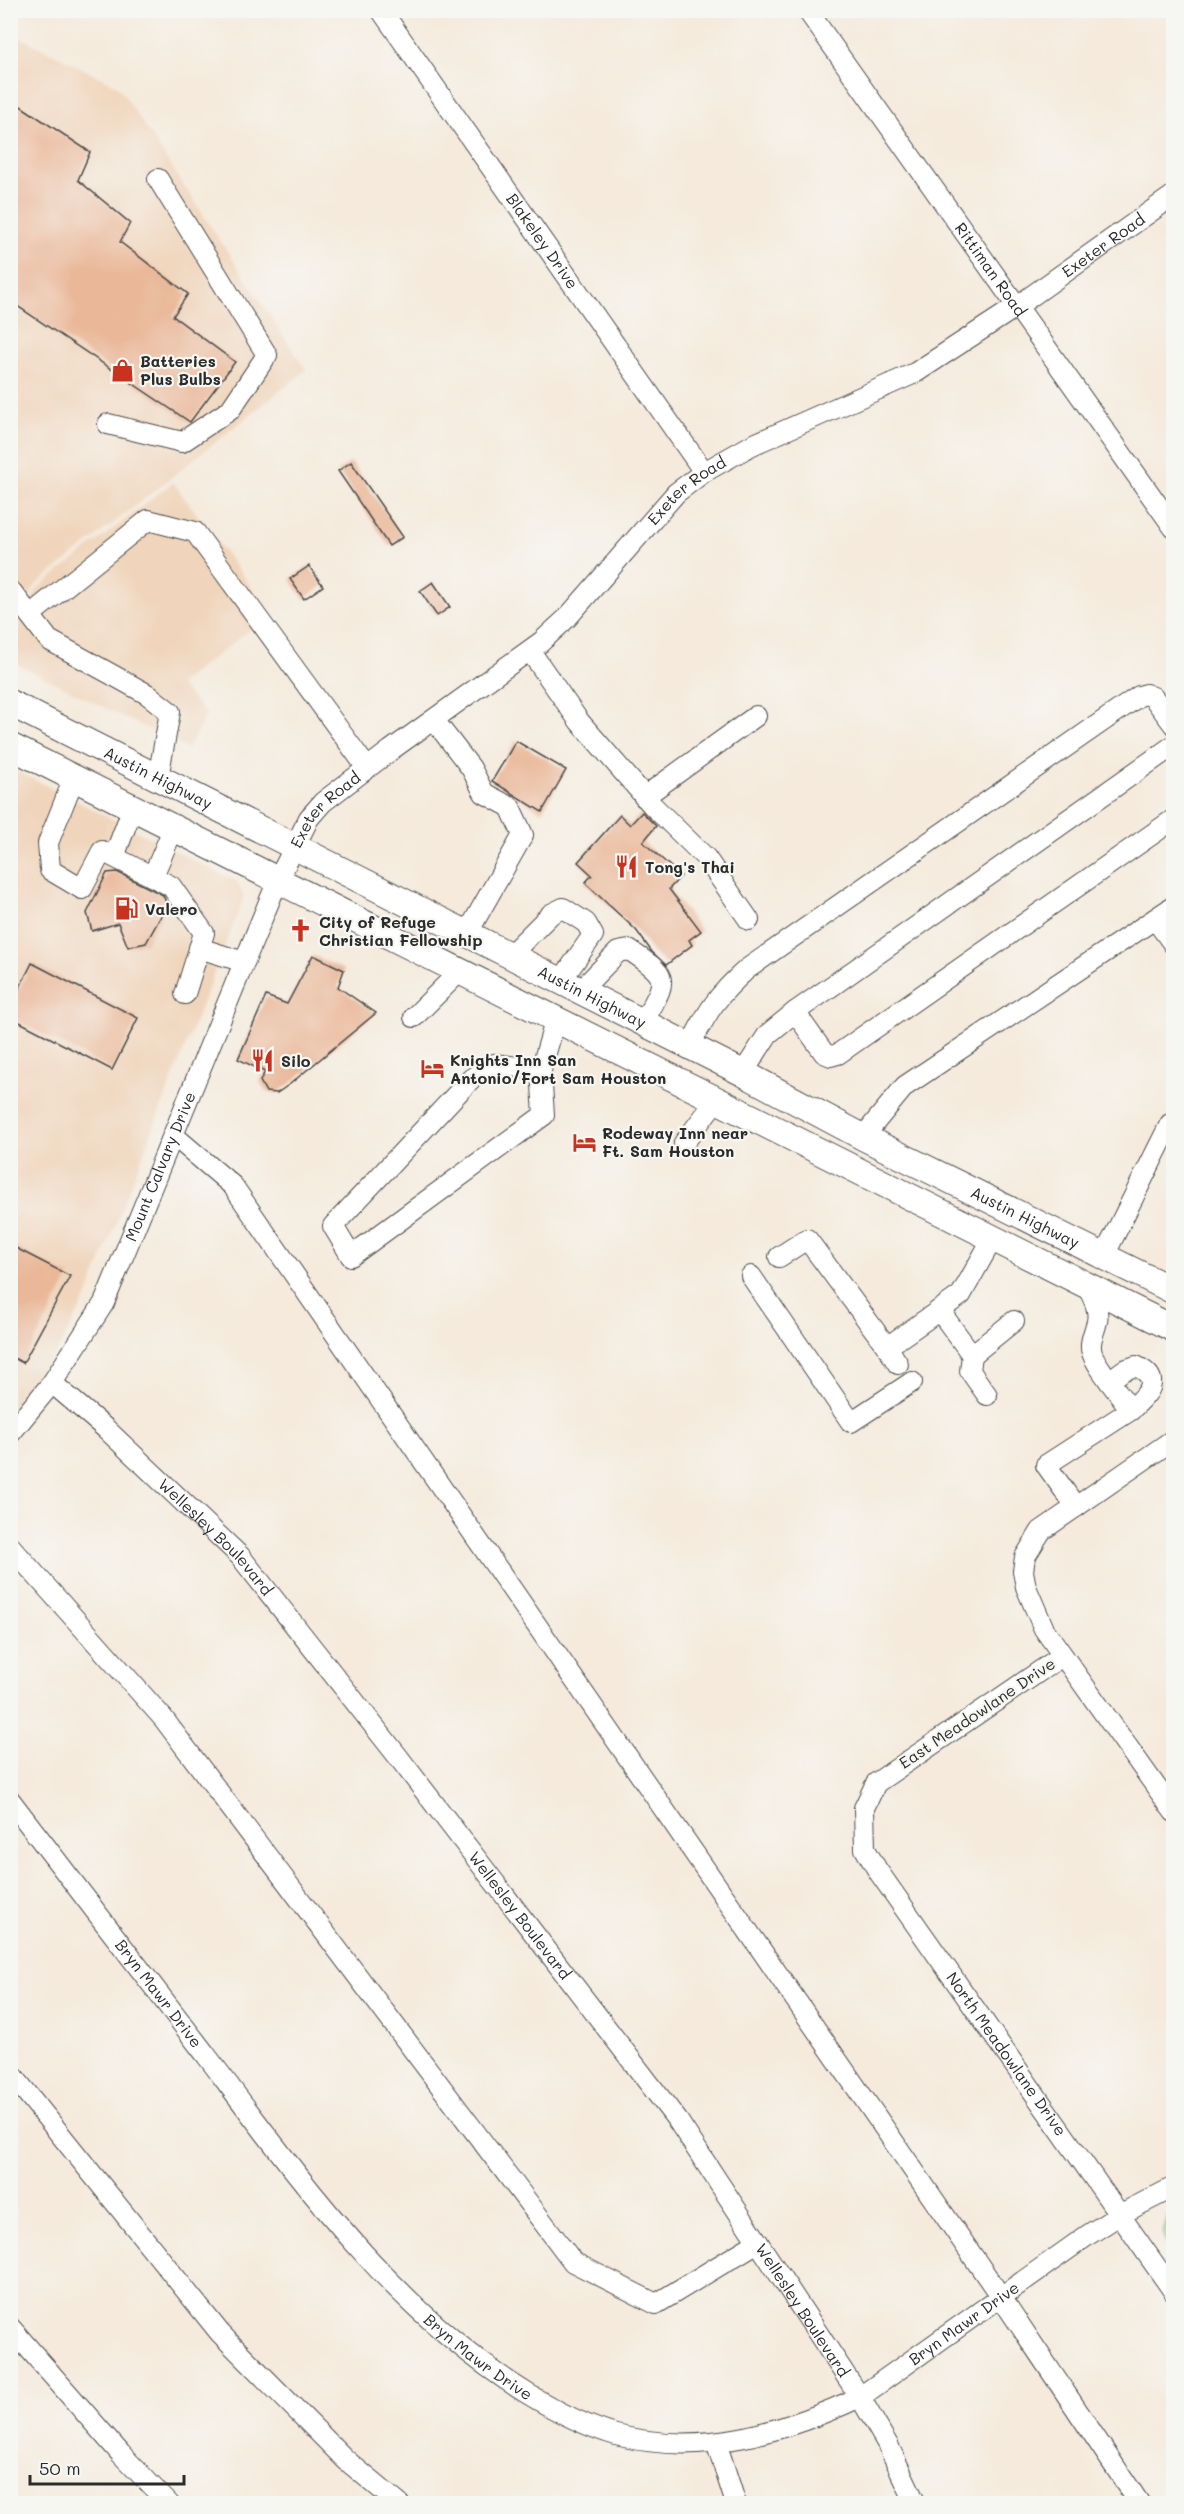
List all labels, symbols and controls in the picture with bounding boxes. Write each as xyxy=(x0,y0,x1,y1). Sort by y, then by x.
street label: Blakeley Drive xyxy=(502,189,584,293)
street label: Exeter Road xyxy=(1057,208,1149,281)
street label: Rittiman Road xyxy=(951,218,1032,320)
place label: Batteries Plus Bulbs xyxy=(140,350,221,389)
shop icon: Batteries Plus Bulbs xyxy=(109,357,135,383)
street label: Exeter Road xyxy=(642,451,729,529)
street label: Austin Highway xyxy=(101,741,216,814)
street label: Exeter Road xyxy=(285,766,364,851)
restaurant icon: Tong's Thai xyxy=(614,854,640,880)
place label: Tong's Thai xyxy=(645,856,735,877)
fuel station icon: Valero xyxy=(114,896,140,922)
place label: Valero xyxy=(145,898,198,919)
place label: City of Refuge Christian Fellowship xyxy=(319,911,483,950)
church icon: City of Refuge Christian Fellowship xyxy=(288,918,314,944)
street label: Austin Highway xyxy=(534,960,650,1033)
restaurant icon: Silo xyxy=(250,1048,276,1074)
place label: Knights Inn San Antonio/Fort Sam Houston xyxy=(450,1049,666,1088)
place label: Silo xyxy=(281,1050,311,1071)
hotel icon: Knights Inn San Antonio/Fort Sam Houston xyxy=(419,1056,445,1082)
street label: Mount Calvary Drive xyxy=(120,1088,200,1244)
place label: Rodeway Inn near Ft. Sam Houston xyxy=(602,1122,748,1161)
hotel icon: Rodeway Inn near Ft. Sam Houston xyxy=(571,1129,597,1155)
street label: Austin Highway xyxy=(967,1181,1083,1253)
street label: Wellesley Boulevard xyxy=(154,1473,278,1599)
street label: East Meadowlane Drive xyxy=(895,1652,1059,1773)
street label: Wellesley Boulevard xyxy=(464,1847,576,1983)
street label: Bryn Mawr Drive xyxy=(111,1935,207,2051)
street label: North Meadowlane Drive xyxy=(942,1968,1072,2140)
street label: Wellesley Boulevard xyxy=(751,2239,855,2381)
street label: Bryn Mawr Drive xyxy=(904,2276,1023,2369)
street label: Bryn Mawr Drive xyxy=(420,2309,537,2404)
scale bar xyxy=(30,2448,184,2486)
text: 50 m xyxy=(39,2456,81,2480)

